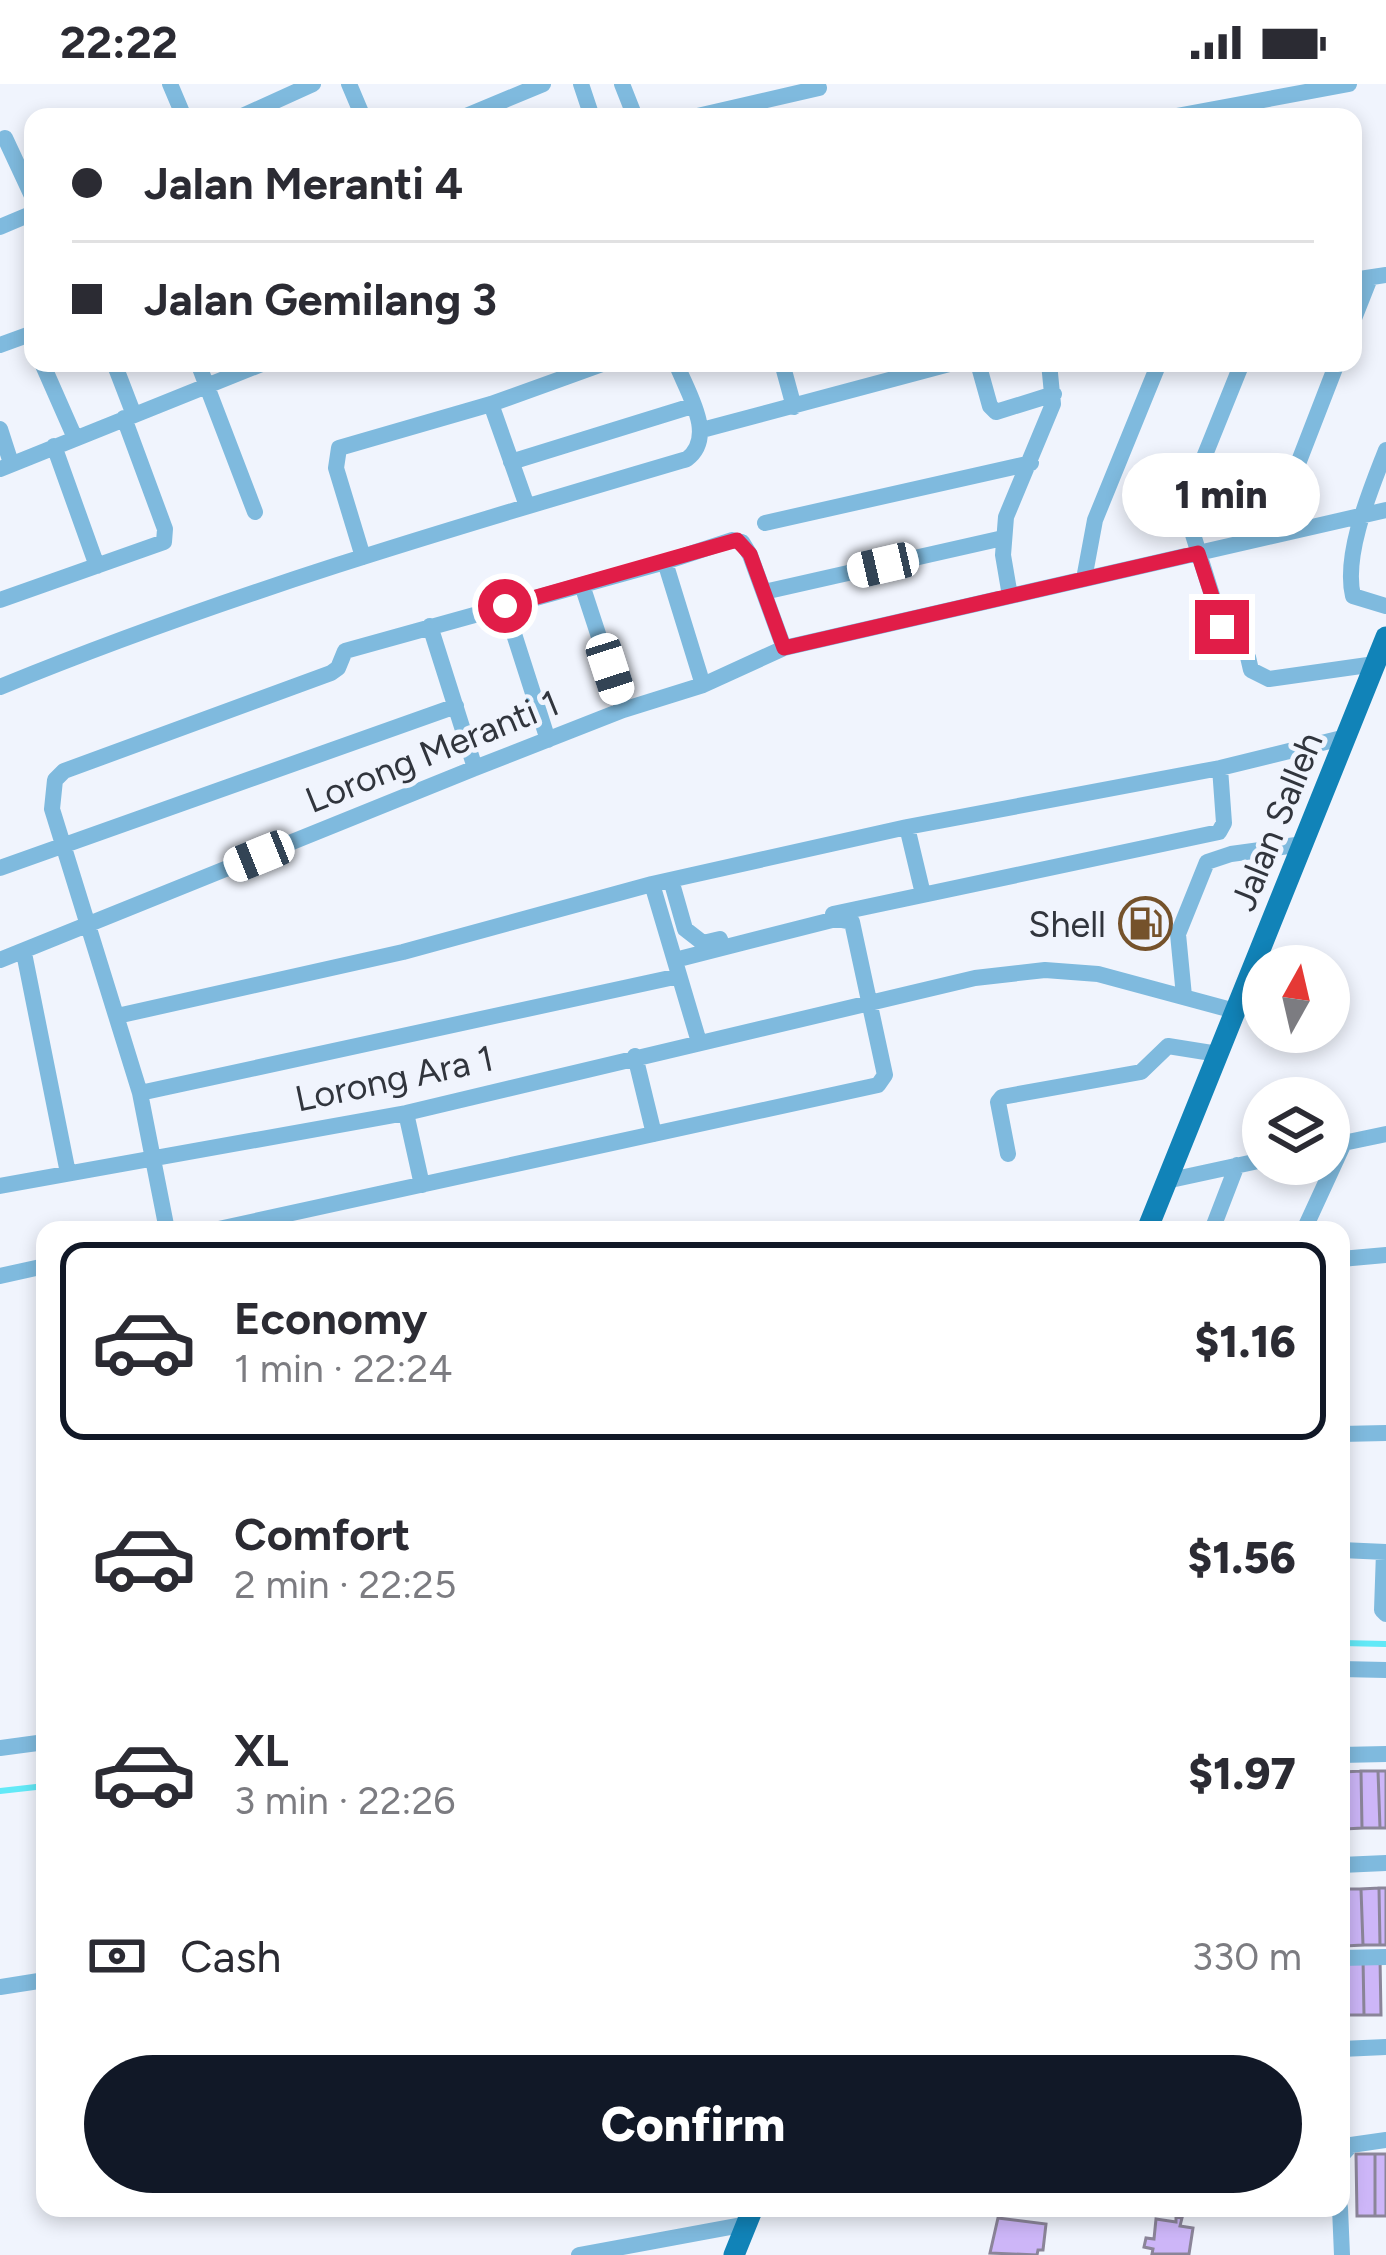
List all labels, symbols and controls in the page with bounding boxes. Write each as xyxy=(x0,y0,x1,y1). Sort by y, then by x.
text: 22:22 xyxy=(60,15,178,69)
text: Jalan Meranti 4 xyxy=(144,156,463,210)
text: Jalan Gemilang 3 xyxy=(144,272,497,326)
callout: 1 min xyxy=(1123,453,1321,537)
text: 1 min xyxy=(1174,471,1268,518)
car xyxy=(844,539,922,591)
route start xyxy=(478,579,532,633)
route end xyxy=(1195,600,1249,654)
car xyxy=(582,629,638,709)
street label: Lorong Meranti 1 xyxy=(299,681,565,822)
street label: Jalan Salleh xyxy=(1221,726,1332,916)
car xyxy=(219,826,299,886)
fuel station icon: Shell xyxy=(1117,896,1173,952)
place label: Shell xyxy=(1028,903,1106,946)
north arrow xyxy=(1242,945,1350,1053)
map controls xyxy=(1242,945,1350,1185)
street label: Lorong Ara 1 xyxy=(291,1037,497,1120)
button: layers xyxy=(1242,1077,1350,1185)
icon: car xyxy=(90,1287,198,1395)
text: Economy xyxy=(234,1291,427,1345)
text: $1.16 xyxy=(1195,1314,1296,1368)
text: 1 min · 22:24 xyxy=(234,1345,452,1392)
icon: car xyxy=(90,1503,198,1611)
text: Comfort xyxy=(234,1507,410,1561)
text: $1.56 xyxy=(1187,1530,1296,1584)
text: 2 min · 22:25 xyxy=(234,1561,456,1608)
icon: car xyxy=(90,1719,198,1827)
text: XL xyxy=(234,1723,289,1777)
text: $1.97 xyxy=(1188,1746,1296,1800)
text: 3 min · 22:26 xyxy=(234,1777,455,1824)
icon: cash xyxy=(84,1923,150,1989)
text: Cash xyxy=(180,1929,281,1983)
text: 330 m xyxy=(1192,1933,1302,1980)
button: Confirm xyxy=(84,2055,1302,2193)

